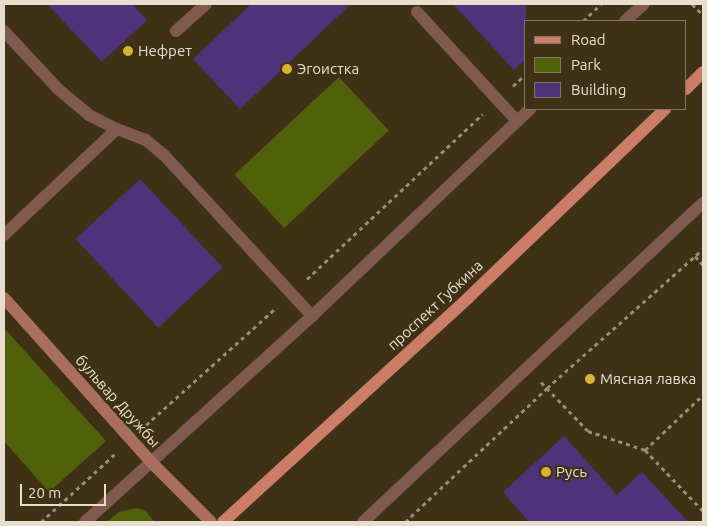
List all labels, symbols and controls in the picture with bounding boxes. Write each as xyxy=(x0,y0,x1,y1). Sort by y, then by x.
legend xyxy=(524,20,687,110)
text: Road xyxy=(571,31,606,48)
place label: Нефрет xyxy=(138,42,192,60)
marker: Нефрет xyxy=(122,45,134,57)
text: Park xyxy=(571,56,601,73)
place label: Эгоистка xyxy=(297,60,359,78)
marker: Эгоистка xyxy=(281,63,293,75)
text: Building xyxy=(571,81,626,98)
street label: проспект Губкина xyxy=(384,256,486,354)
street label: бульвар Дружбы xyxy=(72,351,164,451)
place label: Мясная лавка xyxy=(600,370,696,388)
marker: Мясная лавка xyxy=(584,373,596,385)
place label: Русь xyxy=(556,463,587,481)
marker: Русь xyxy=(540,466,552,478)
scale bar xyxy=(22,474,109,506)
text: 20 m xyxy=(28,484,61,501)

